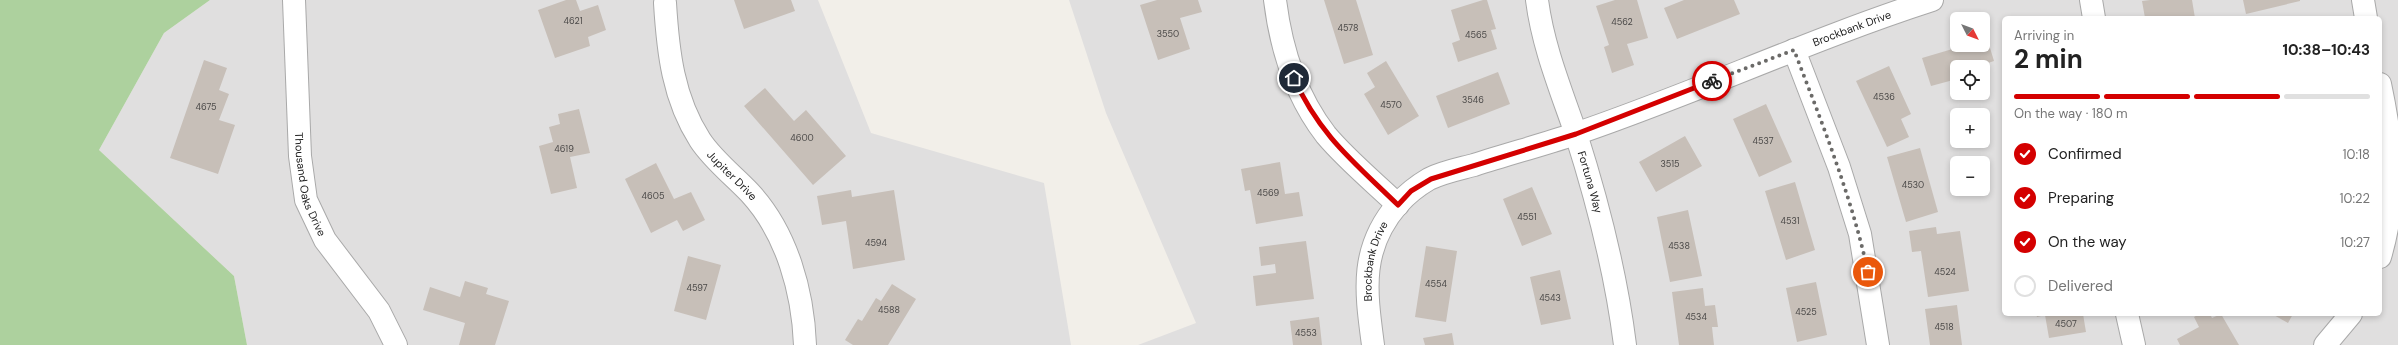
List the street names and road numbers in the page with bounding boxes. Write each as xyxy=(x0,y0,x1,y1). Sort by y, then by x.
street label: Brockbank Drive xyxy=(1811,7,1893,49)
street label: Thousand Oaks Drive xyxy=(292,132,329,238)
street label: Jupiter Drive xyxy=(704,148,760,203)
street label: Fortuna Way xyxy=(1575,149,1606,215)
street label: Brockbank Drive xyxy=(1361,219,1391,302)

